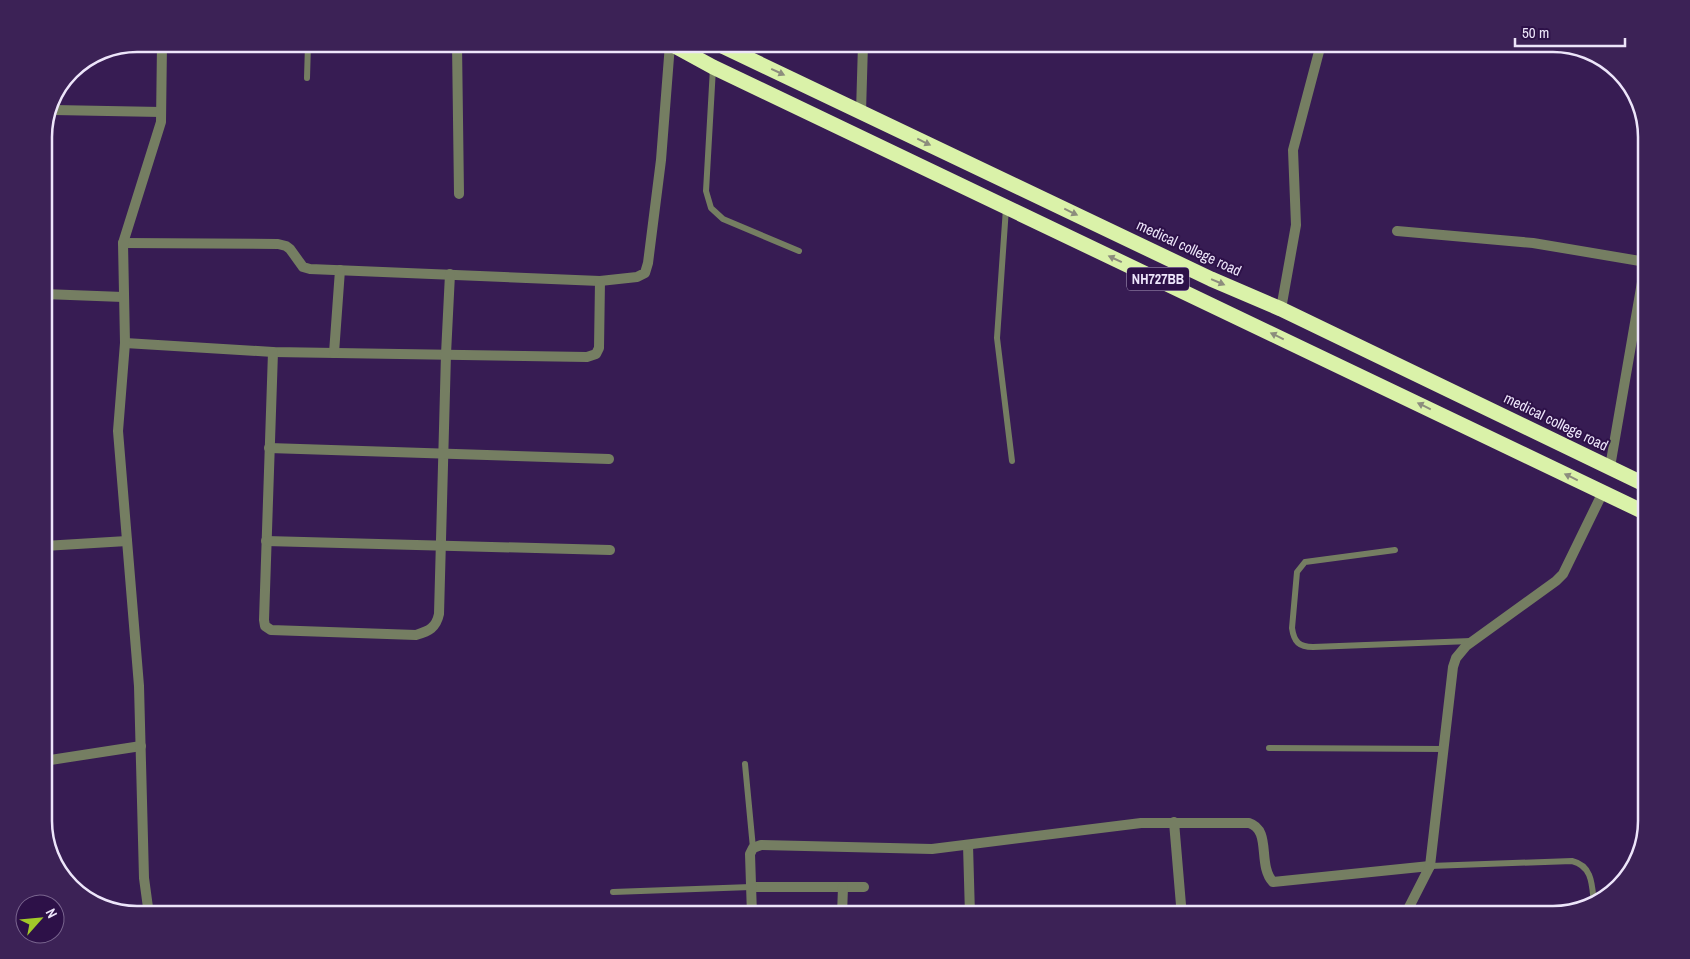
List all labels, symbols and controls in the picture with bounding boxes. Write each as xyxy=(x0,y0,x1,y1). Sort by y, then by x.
scale bar xyxy=(1515,15,1625,47)
text: 50 m xyxy=(1522,22,1549,43)
one-way arrow xyxy=(771,68,785,76)
one-way arrow xyxy=(917,138,932,146)
one-way arrow xyxy=(1064,208,1078,216)
street label: medical college road xyxy=(1133,214,1245,281)
one-way arrow xyxy=(1108,255,1122,263)
road number: NH727BB xyxy=(1127,268,1189,290)
one-way arrow xyxy=(1211,278,1225,286)
one-way arrow xyxy=(1270,332,1285,340)
street label: medical college road xyxy=(1501,387,1612,456)
one-way arrow xyxy=(1417,402,1431,410)
one-way arrow xyxy=(1563,472,1578,481)
north arrow xyxy=(15,894,65,944)
text: N xyxy=(42,905,61,921)

